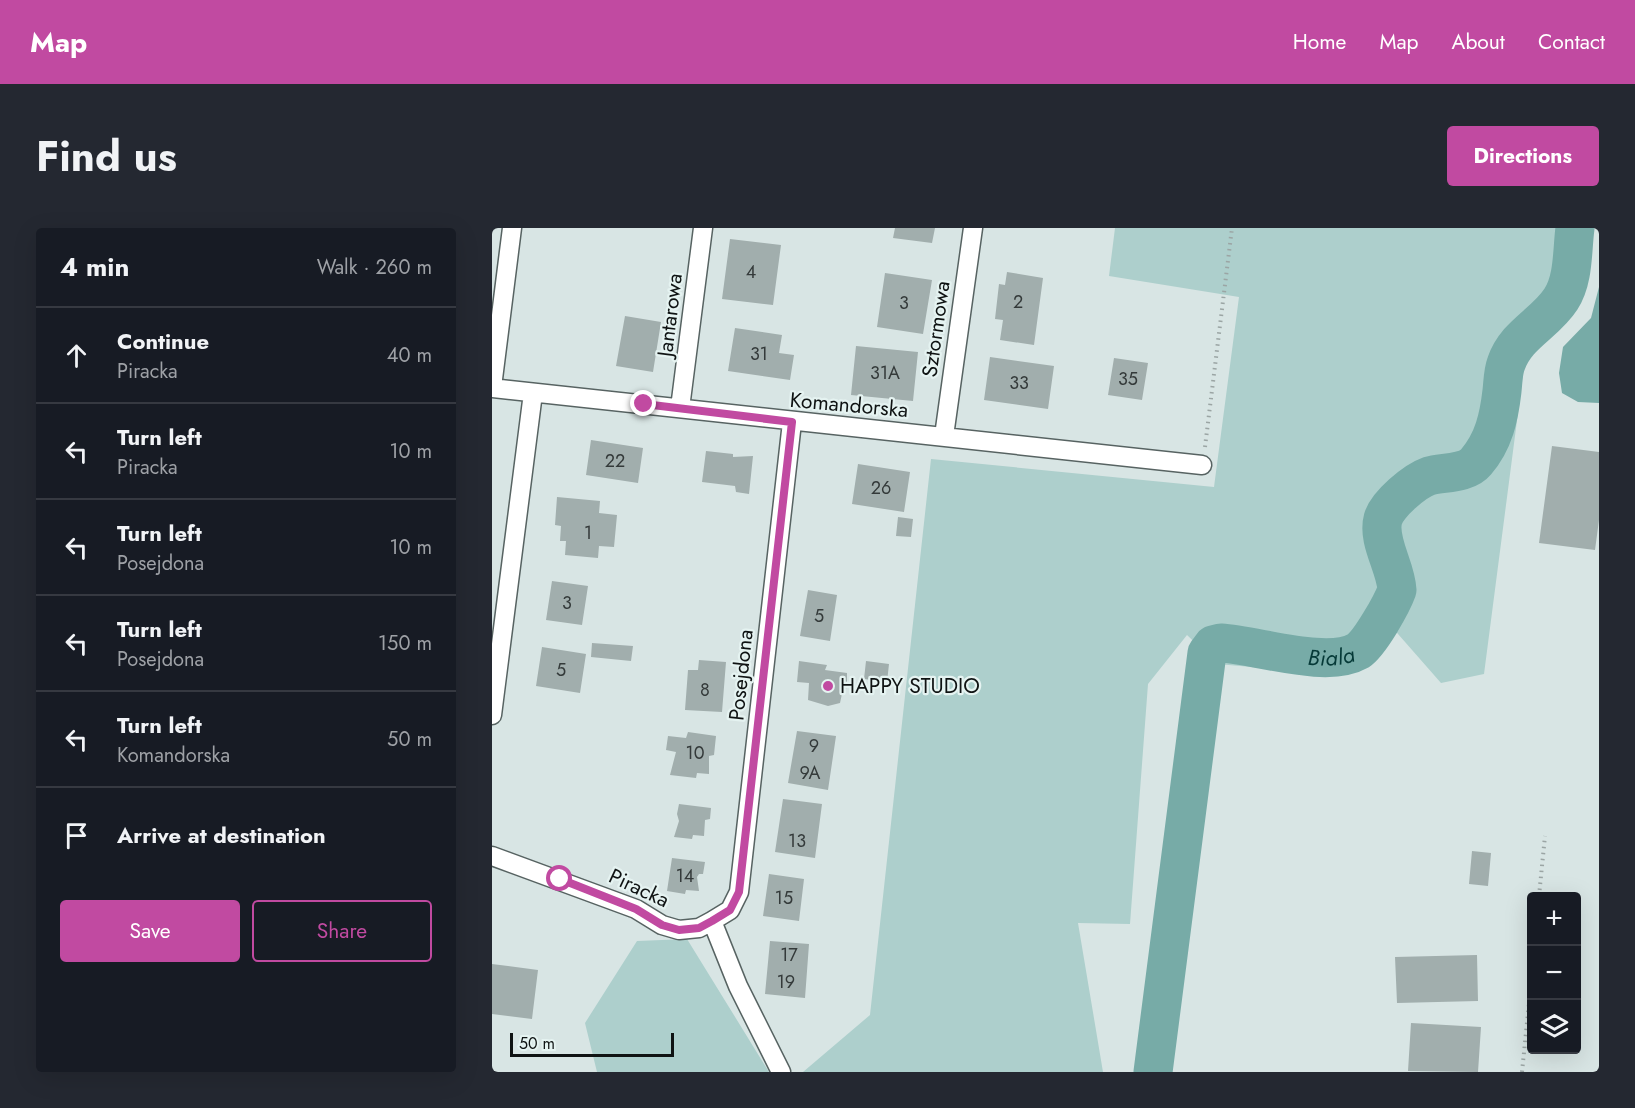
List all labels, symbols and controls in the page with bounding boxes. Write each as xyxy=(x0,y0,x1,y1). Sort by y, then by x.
text: Map xyxy=(30,22,87,63)
text: Home xyxy=(1293,27,1346,57)
text: Map xyxy=(1379,27,1419,57)
text: About xyxy=(1452,27,1505,57)
text: Contact xyxy=(1538,27,1605,57)
text: Find us xyxy=(36,126,177,187)
button: Directions xyxy=(1447,126,1599,186)
text: 4 min xyxy=(60,248,129,286)
text: Walk · 260 m xyxy=(317,253,432,282)
house number: 4 xyxy=(746,259,756,285)
street label: Jantarowa xyxy=(650,272,690,361)
street label: Sztormowa xyxy=(914,279,958,379)
house number: 2 xyxy=(1013,289,1023,315)
house number: 3 xyxy=(899,290,909,316)
text: Continue xyxy=(117,325,209,357)
icon: ahead xyxy=(60,339,93,372)
text: 40 m xyxy=(387,341,432,370)
house number: 31 xyxy=(750,341,768,367)
text: Piracka xyxy=(117,357,178,386)
house number: 31A xyxy=(870,360,900,386)
house number: 35 xyxy=(1118,366,1138,392)
house number: 33 xyxy=(1009,370,1029,396)
street label: Komandorska xyxy=(789,385,909,425)
route end xyxy=(630,390,656,416)
text: Turn left xyxy=(117,421,202,453)
icon: left xyxy=(60,435,93,468)
text: 10 m xyxy=(389,437,432,466)
house number: 22 xyxy=(605,448,625,474)
text: Piracka xyxy=(117,453,178,482)
house number: 26 xyxy=(871,475,891,501)
text: Turn left xyxy=(117,517,202,549)
house number: 1 xyxy=(584,520,592,546)
icon: left xyxy=(60,531,93,564)
text: 10 m xyxy=(389,533,432,562)
text: Posejdona xyxy=(117,549,204,578)
house number: 3 xyxy=(562,590,572,616)
house number: 5 xyxy=(814,603,824,629)
text: Turn left xyxy=(117,613,202,645)
icon: left xyxy=(60,627,93,660)
street label: Posejdona xyxy=(721,628,761,722)
text: 150 m xyxy=(378,629,432,658)
water label: Biala xyxy=(1307,638,1359,674)
text: Posejdona xyxy=(117,645,204,674)
house number: 5 xyxy=(556,657,566,683)
place label: HAPPY STUDIO xyxy=(840,671,980,701)
house number: 8 xyxy=(700,677,710,703)
marker: HAPPY STUDIO xyxy=(821,679,835,693)
text: Turn left xyxy=(117,709,202,741)
icon: left xyxy=(60,723,93,756)
text: 50 m xyxy=(387,725,432,754)
house number: 9 xyxy=(809,733,819,759)
house number: 10 xyxy=(686,740,705,766)
text: Komandorska xyxy=(117,741,230,770)
house number: 9A xyxy=(800,760,821,786)
icon: arrive xyxy=(60,819,93,852)
text: Arrive at destination xyxy=(117,819,326,851)
house number: 13 xyxy=(788,828,806,854)
street label: Piracka xyxy=(604,861,674,915)
house number: 14 xyxy=(676,863,694,889)
route start xyxy=(546,865,572,891)
house number: 15 xyxy=(775,885,793,911)
map controls xyxy=(1527,892,1581,1054)
button: + xyxy=(1527,892,1581,946)
button: Save xyxy=(60,900,240,962)
button: Share xyxy=(252,900,432,962)
house number: 17 xyxy=(780,942,798,968)
button: − xyxy=(1527,946,1581,1000)
house number: 19 xyxy=(777,969,795,995)
button: layers xyxy=(1527,1000,1581,1054)
scale bar xyxy=(510,1030,674,1058)
text: 50 m xyxy=(519,1032,555,1055)

